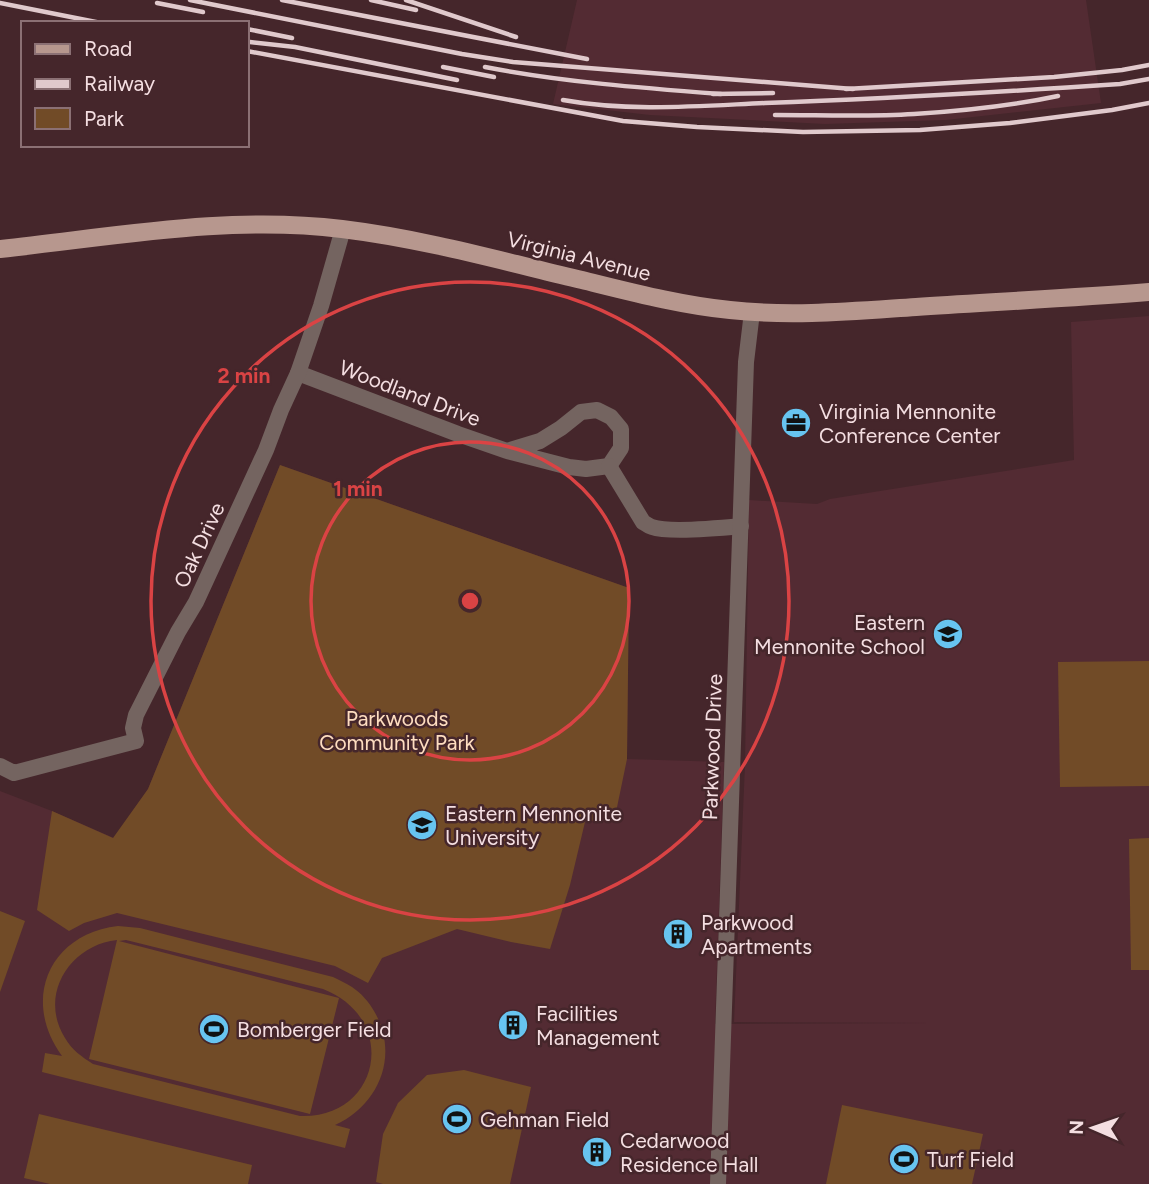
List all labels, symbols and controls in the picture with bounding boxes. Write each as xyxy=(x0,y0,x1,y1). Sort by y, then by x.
legend xyxy=(21,21,248,147)
text: Road xyxy=(84,36,132,61)
text: Railway xyxy=(84,71,155,96)
text: Park xyxy=(84,106,125,131)
street label: Virginia Avenue xyxy=(505,226,653,286)
street label: Woodland Drive xyxy=(336,355,484,431)
text: 2 min xyxy=(218,363,270,388)
place label: Virginia Mennonite Conference Center xyxy=(819,399,1000,448)
office icon: Virginia Mennonite Conference Center xyxy=(779,406,813,440)
text: 1 min xyxy=(333,476,383,501)
street label: Oak Drive xyxy=(168,499,230,591)
centre of rings xyxy=(458,589,482,613)
place label: Eastern Mennonite School xyxy=(754,610,925,659)
school or university icon: Eastern Mennonite School xyxy=(931,617,965,651)
street label: Parkwood Drive xyxy=(697,673,727,821)
park label: Parkwoods Community Park xyxy=(319,706,476,755)
place label: Eastern Mennonite University xyxy=(445,801,622,850)
school or university icon: Eastern Mennonite University xyxy=(405,808,439,842)
place label: Parkwood Apartments xyxy=(701,910,812,959)
building icon: Parkwood Apartments xyxy=(661,917,695,951)
place label: Facilities Management xyxy=(536,1001,660,1050)
building icon: Facilities Management xyxy=(496,1008,530,1042)
sports icon: Bomberger Field xyxy=(197,1012,231,1046)
place label: Bomberger Field xyxy=(237,1017,392,1042)
north arrow xyxy=(1058,1093,1128,1163)
sports icon: Gehman Field xyxy=(440,1102,474,1136)
place label: Gehman Field xyxy=(480,1107,609,1132)
text: N xyxy=(1065,1120,1088,1135)
place label: Cedarwood Residence Hall xyxy=(620,1128,759,1177)
building icon: Cedarwood Residence Hall xyxy=(580,1135,614,1169)
sports icon: Turf Field xyxy=(887,1142,921,1176)
place label: Turf Field xyxy=(927,1147,1014,1172)

